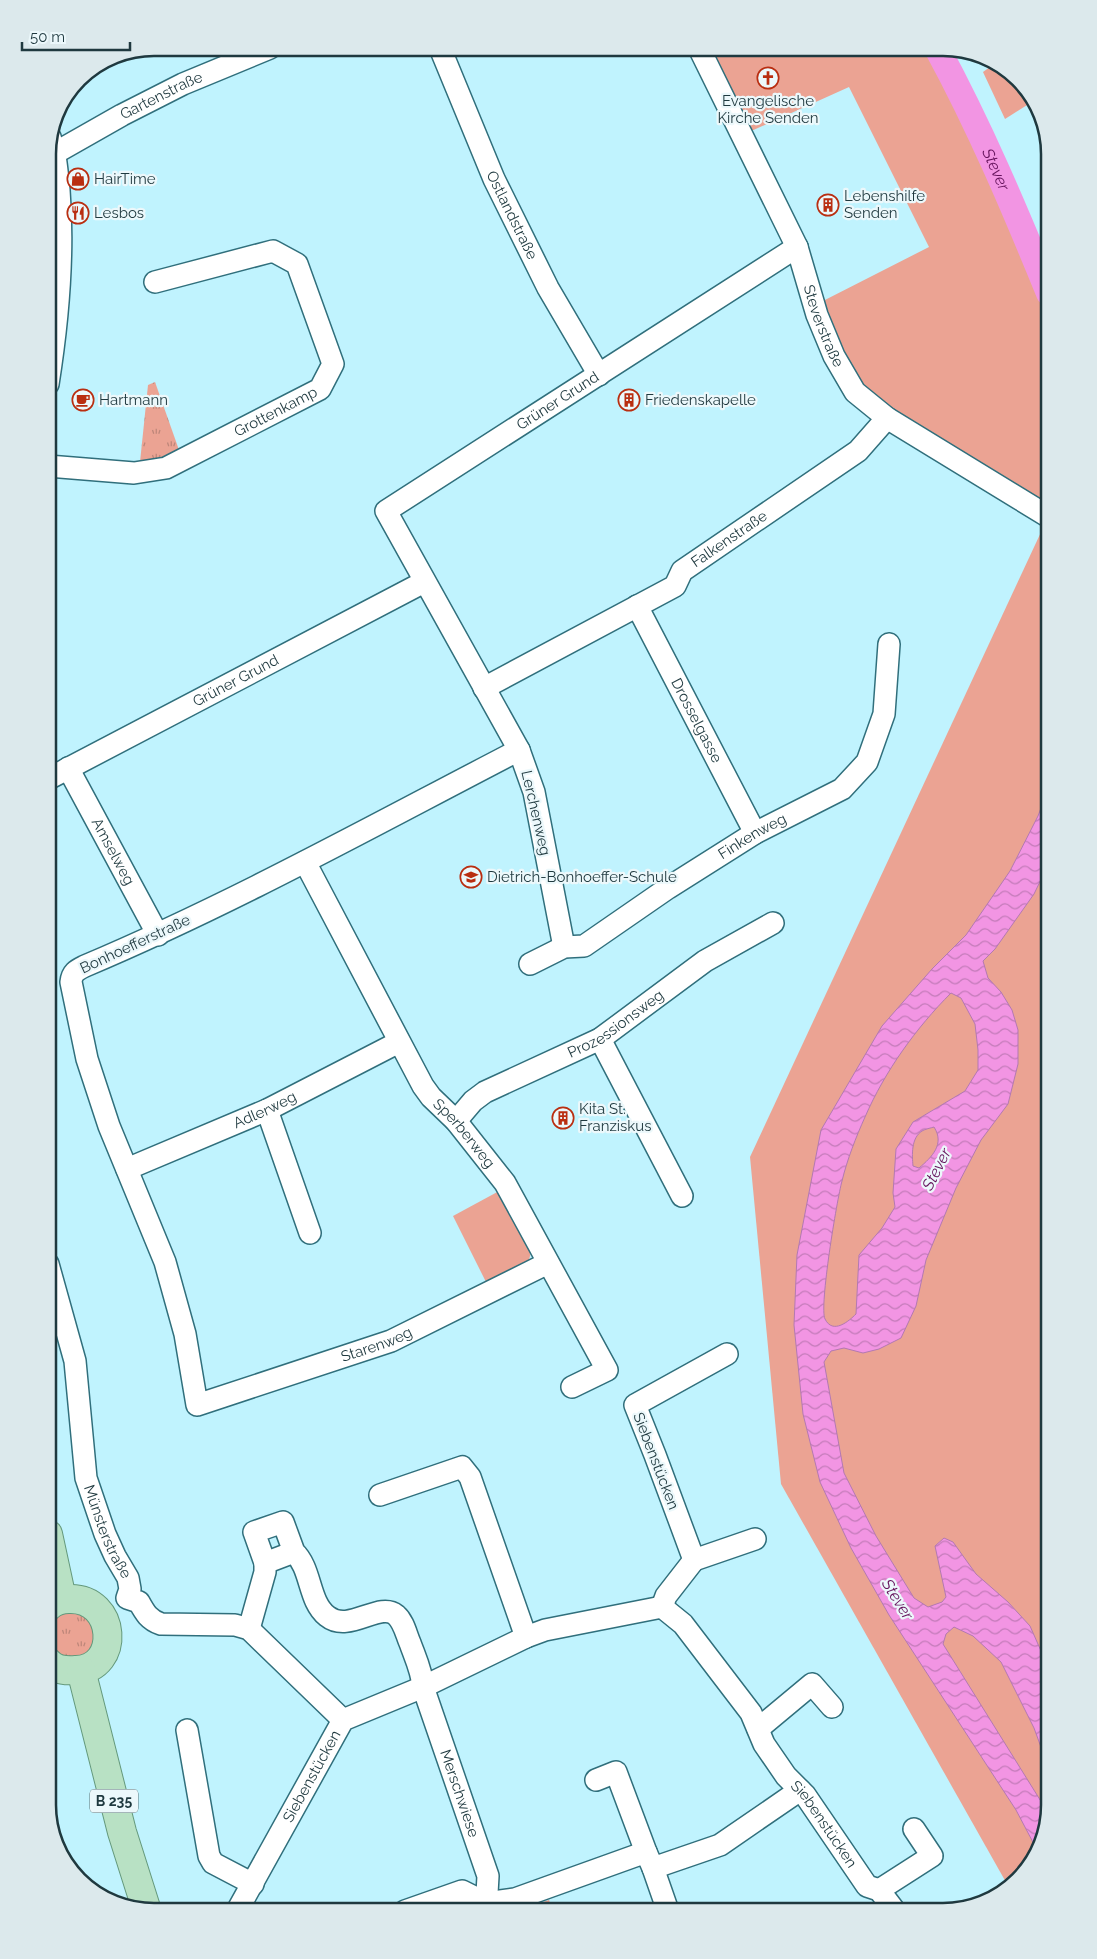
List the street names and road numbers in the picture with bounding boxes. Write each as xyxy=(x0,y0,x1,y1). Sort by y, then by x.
street label: Gartenstraße xyxy=(117,68,205,123)
street label: Ostlandstraße xyxy=(483,168,542,263)
street label: Steverstraße xyxy=(800,282,848,371)
street label: Grüner Grund xyxy=(513,368,602,434)
street label: Grottenkamp xyxy=(231,383,320,441)
street label: Falkenstraße xyxy=(688,507,771,571)
street label: Grüner Grund xyxy=(190,651,282,710)
street label: Drosselgasse xyxy=(667,675,726,766)
street label: Lerchenweg xyxy=(517,769,555,857)
street label: Finkenweg xyxy=(715,810,789,863)
street label: Amselweg xyxy=(88,815,139,888)
street label: Bonhoefferstraße xyxy=(77,911,193,977)
street label: Prozessionsweg xyxy=(565,986,667,1062)
street label: Adlerweg xyxy=(231,1087,299,1132)
street label: Sperberweg xyxy=(429,1095,499,1172)
street label: Starenweg xyxy=(339,1323,415,1366)
street label: Siebenstücken xyxy=(629,1410,683,1512)
street label: Münsterstraße xyxy=(80,1483,135,1582)
street label: Siebenstücken xyxy=(279,1727,344,1826)
street label: Merschwiese xyxy=(436,1747,483,1840)
street label: Siebenstücken xyxy=(787,1777,861,1871)
road number: B 235 xyxy=(90,1790,138,1812)

